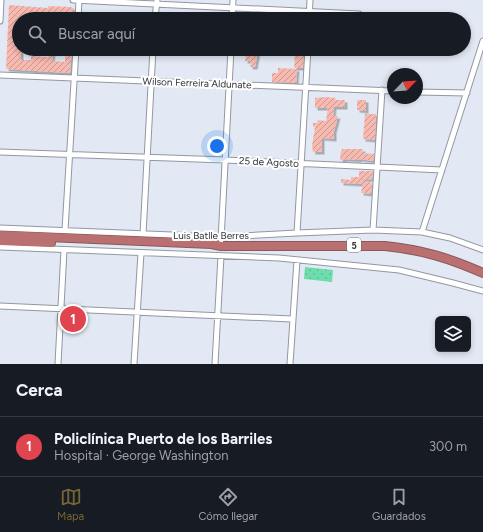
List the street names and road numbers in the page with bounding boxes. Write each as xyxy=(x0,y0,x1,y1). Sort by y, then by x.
street label: Wilson Ferreira Aldunate xyxy=(142,75,252,91)
street label: 25 de Agosto xyxy=(239,154,300,170)
street label: Luis Batlle Berres xyxy=(173,229,249,242)
road number: 5 xyxy=(347,238,361,252)

